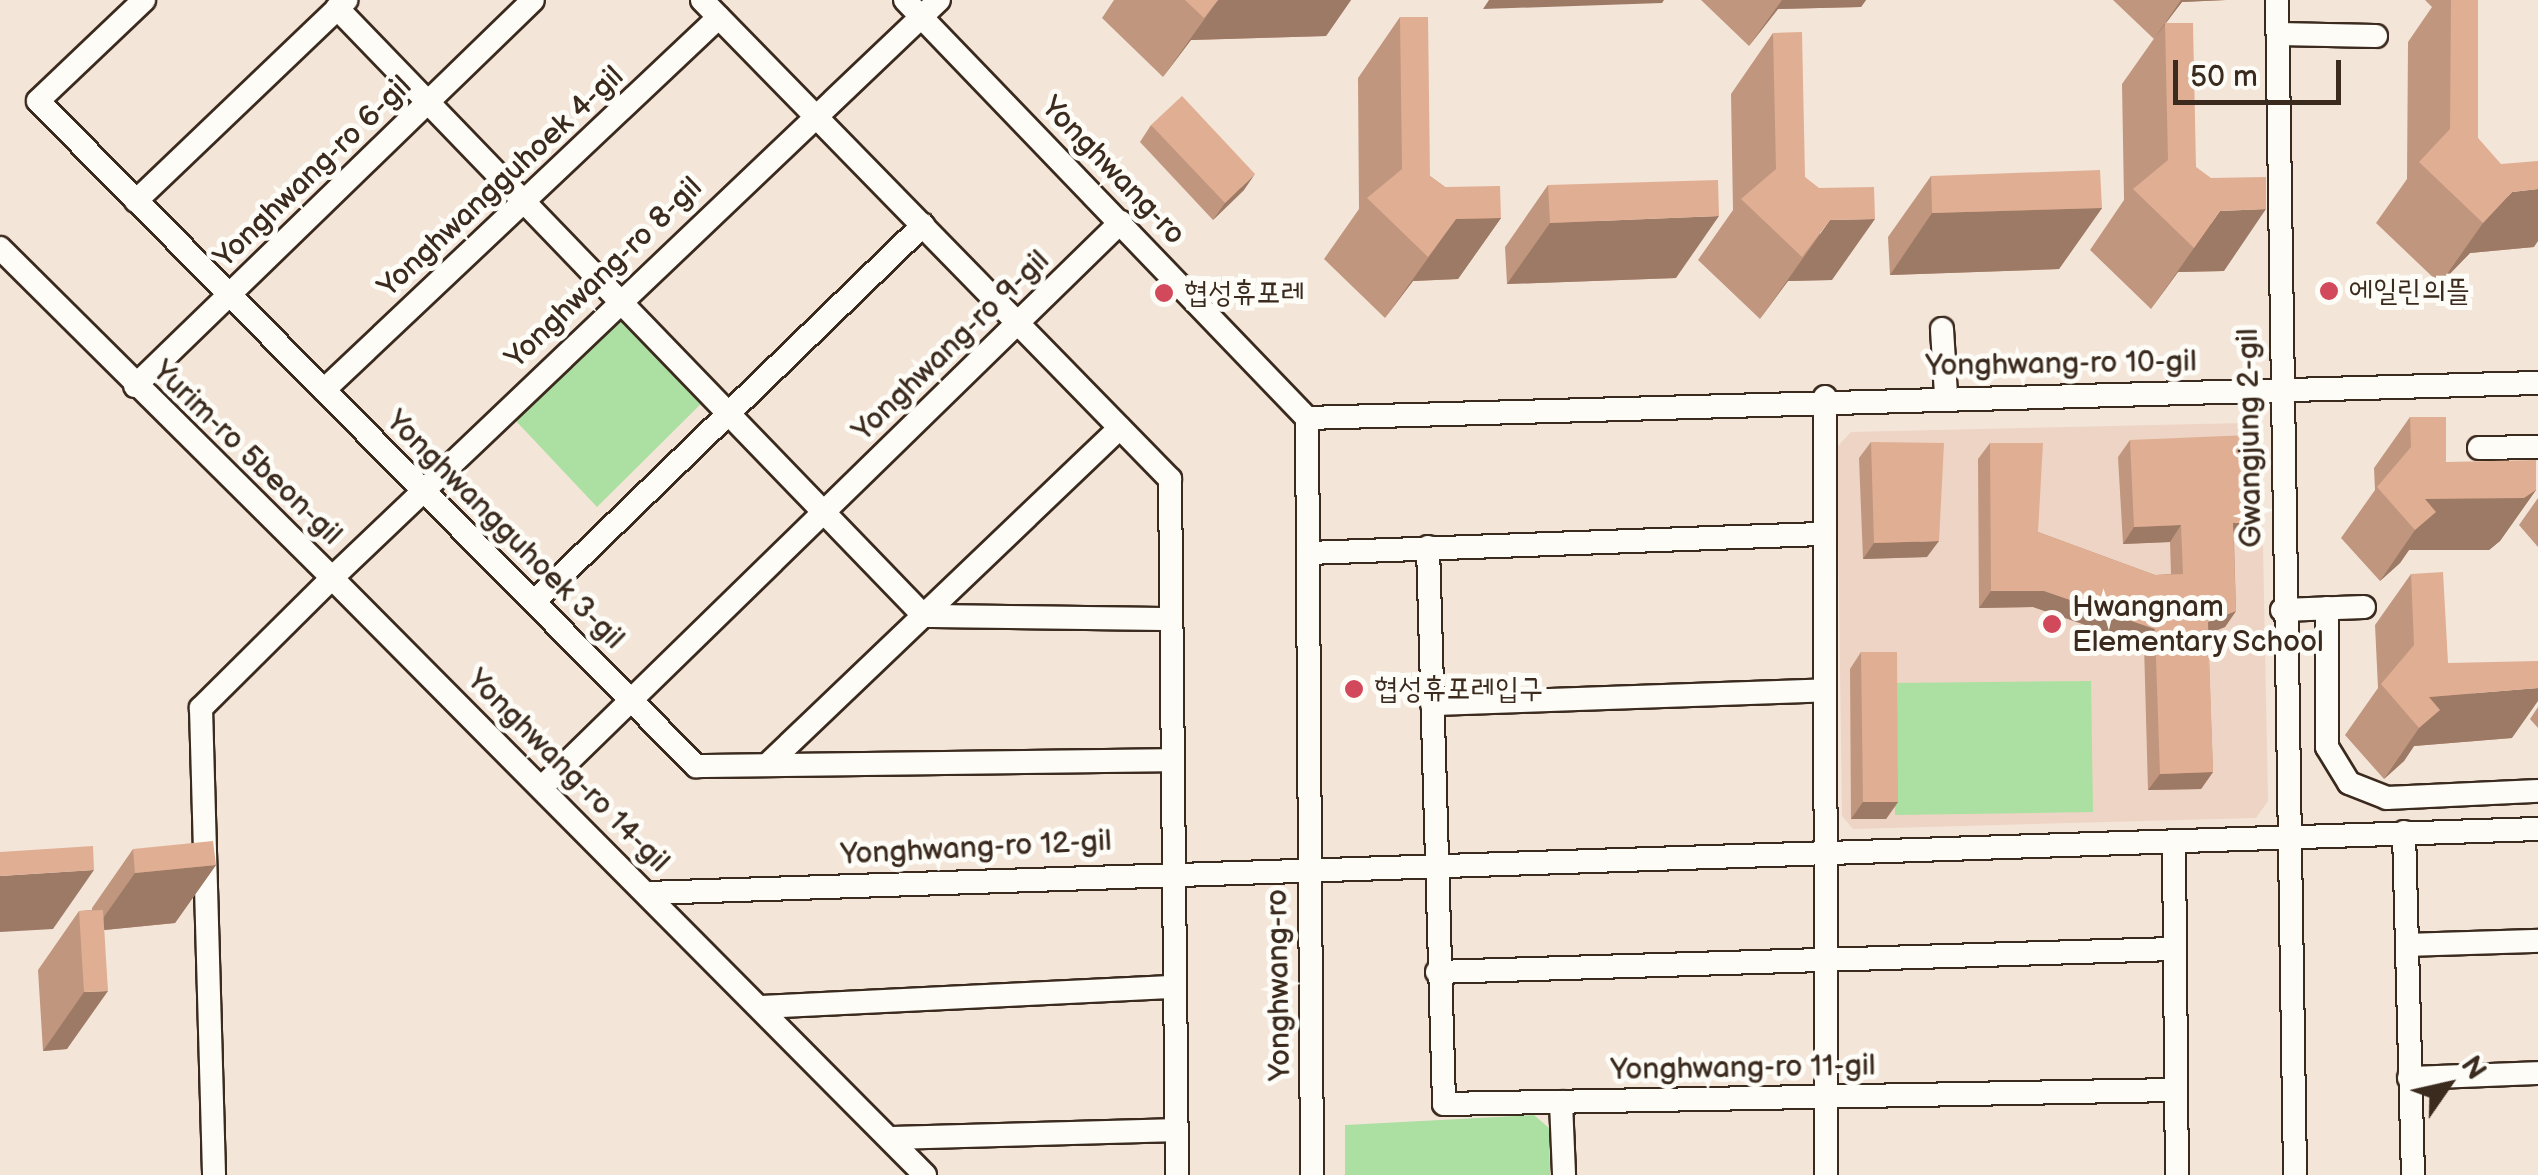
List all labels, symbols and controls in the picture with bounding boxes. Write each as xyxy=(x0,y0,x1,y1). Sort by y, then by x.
scale bar xyxy=(2178,40,2346,102)
street label: Yonghwangguhoek 4-gil xyxy=(371,59,631,305)
text: 50 m xyxy=(2190,59,2258,95)
street label: Yonghwang-ro 6-gil xyxy=(207,69,419,275)
street label: Yonghwang-ro xyxy=(1033,89,1193,253)
street label: Yonghwang-ro 8-gil xyxy=(498,170,710,376)
street label: Yonghwang-ro 9-gil xyxy=(845,243,1057,449)
place label: 에일린의뜰 xyxy=(2349,273,2470,309)
place label: 협성휴포레 xyxy=(1184,275,1305,311)
marker: 에일린의뜰 xyxy=(2318,280,2340,302)
marker: 협성휴포레 xyxy=(1153,282,1175,304)
street label: Gwangjung 2-gil xyxy=(2230,328,2270,548)
street label: Yonghwang-ro 10-gil xyxy=(1925,344,2197,384)
street label: Yurim-ro 5beon-gil xyxy=(145,353,349,553)
street label: Yonghwangguhoek 3-gil xyxy=(378,403,632,657)
place label: Hwangnam Elementary School xyxy=(2072,589,2326,660)
marker: Hwangnam Elementary School xyxy=(2041,613,2063,635)
street label: Yonghwang-ro 14-gil xyxy=(459,662,677,880)
place label: 협성휴포레입구 xyxy=(1374,671,1543,707)
marker: 협성휴포레입구 xyxy=(1343,678,1365,700)
street label: Yonghwang-ro 12-gil xyxy=(840,823,1112,873)
street label: Yonghwang-ro xyxy=(1259,889,1299,1081)
north arrow xyxy=(2398,1035,2498,1135)
street label: Yonghwang-ro 11-gil xyxy=(1610,1048,1876,1088)
text: N xyxy=(2454,1050,2493,1086)

